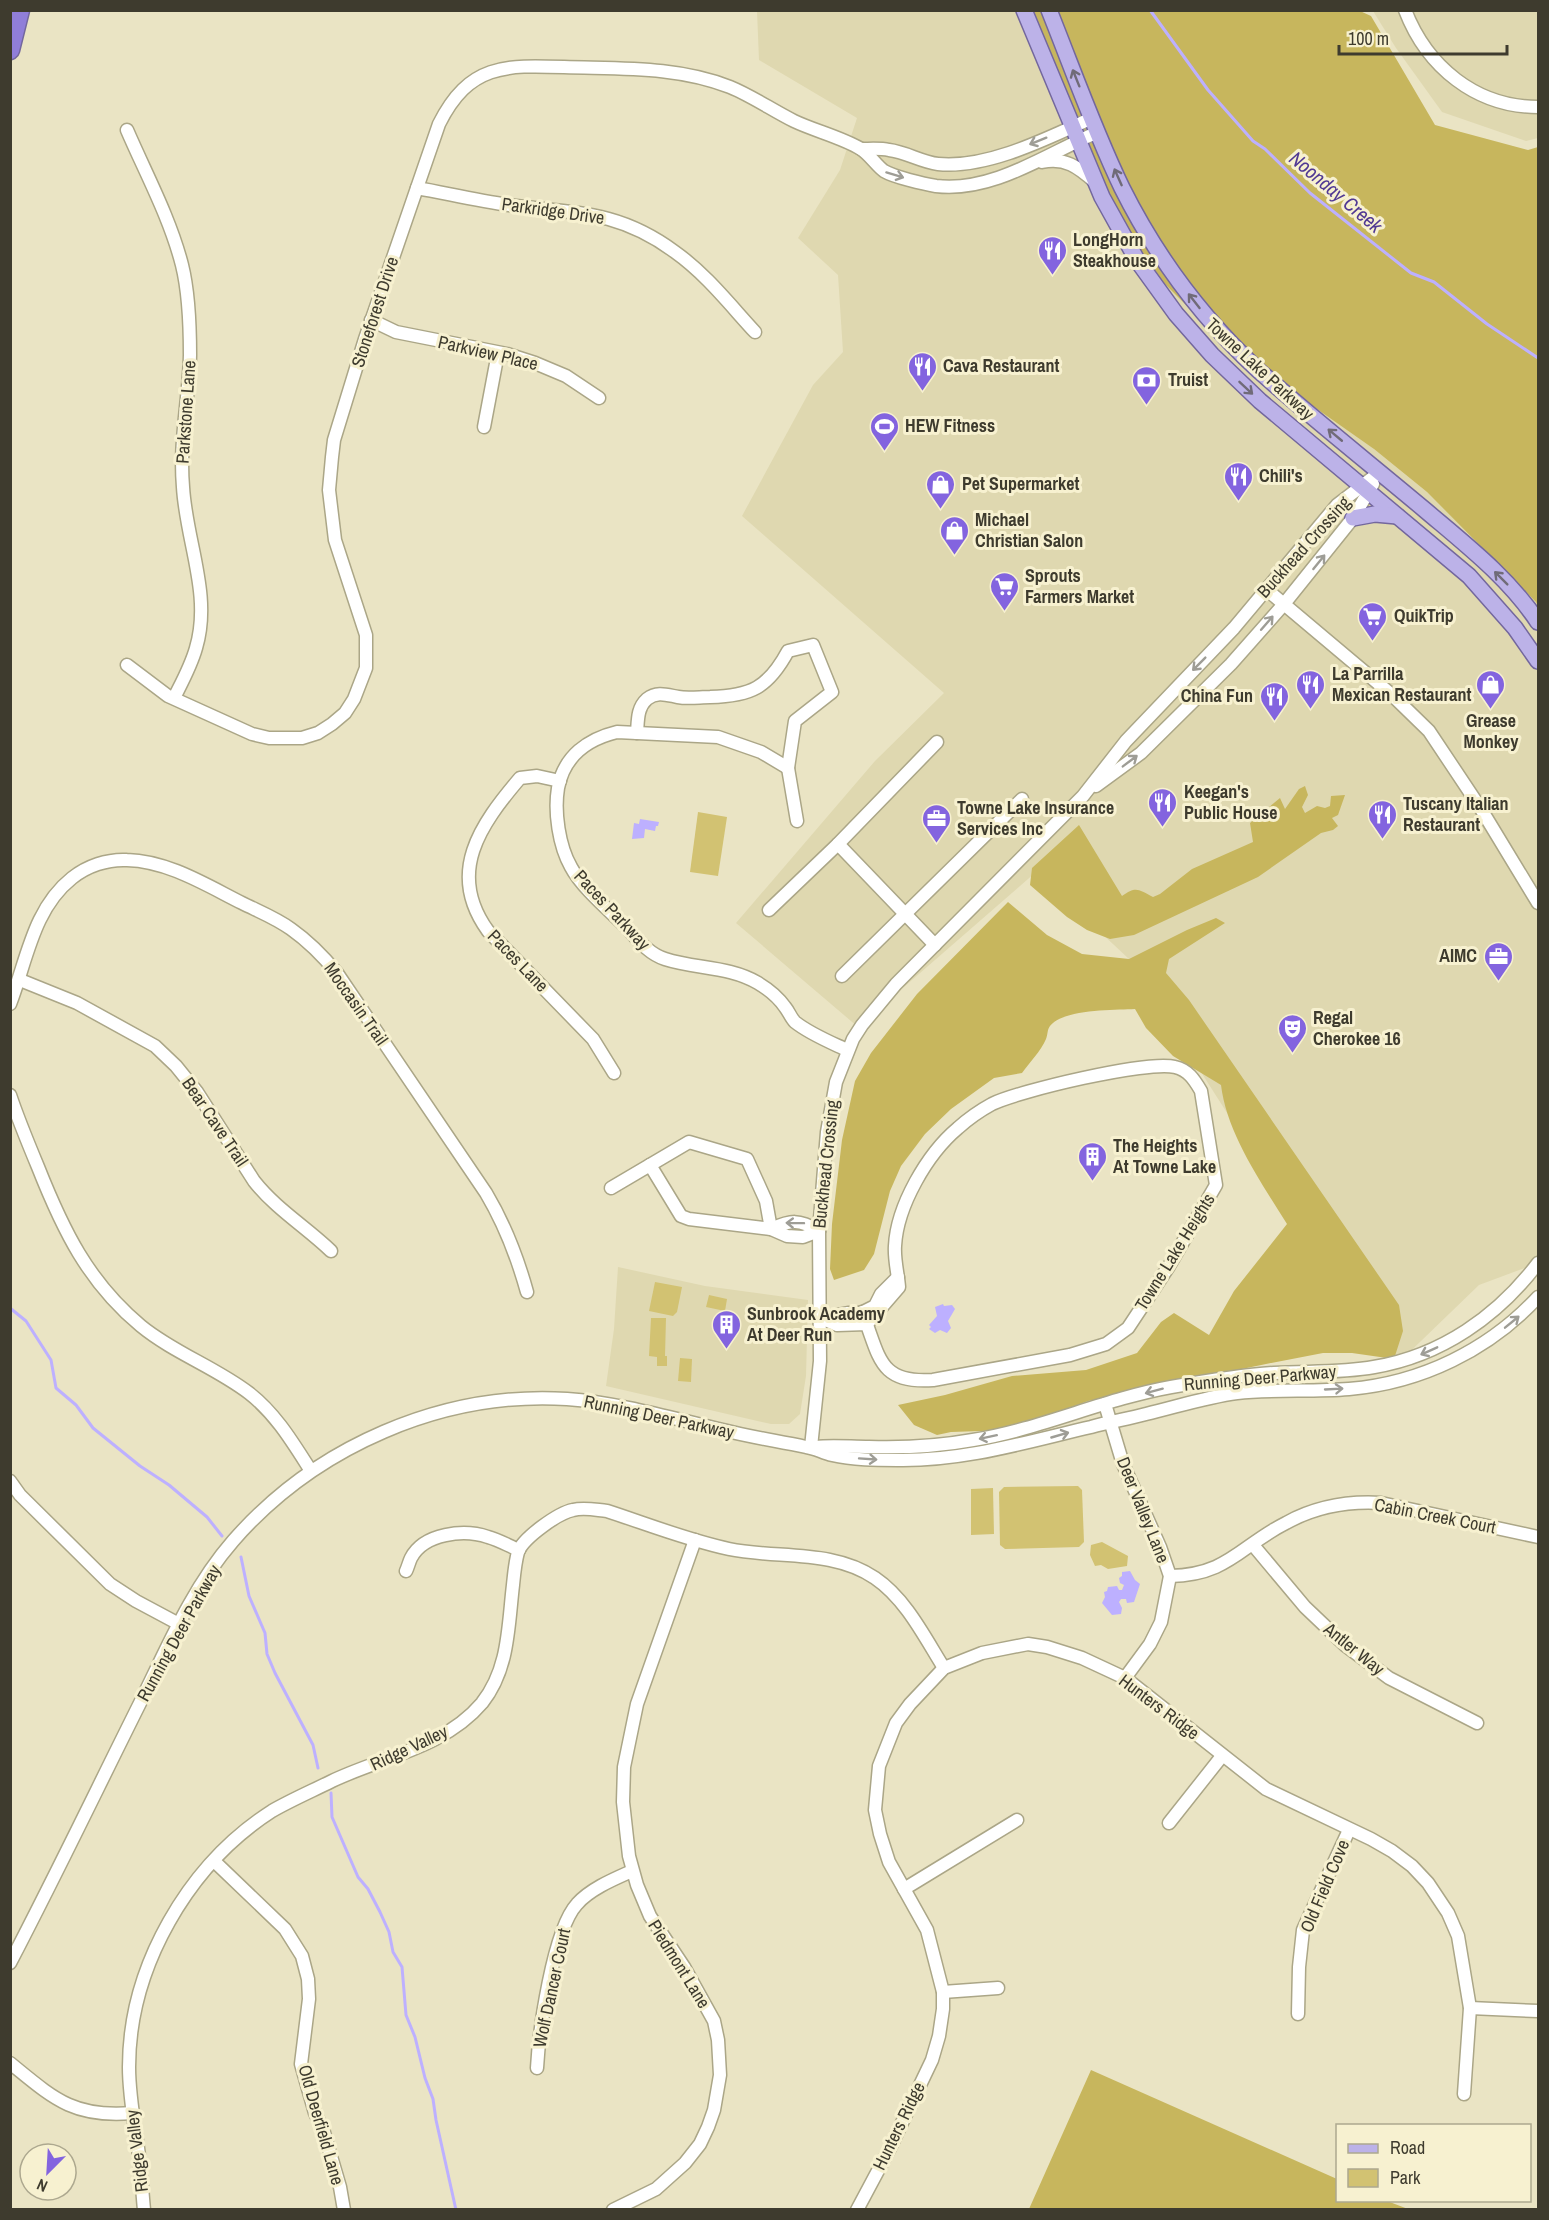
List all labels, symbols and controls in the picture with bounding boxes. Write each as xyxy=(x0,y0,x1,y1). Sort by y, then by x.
scale bar xyxy=(1339,18,1507,56)
text: 100 m xyxy=(1348,26,1389,51)
one-way arrow xyxy=(1070,69,1081,87)
one-way arrow xyxy=(1029,136,1048,147)
water label: Noonday Creek xyxy=(1284,145,1389,239)
one-way arrow xyxy=(1111,169,1123,187)
one-way arrow xyxy=(886,170,905,181)
street label: Parkridge Drive xyxy=(500,191,606,230)
place label: LongHorn Steakhouse xyxy=(1073,227,1156,273)
restaurant icon: LongHorn Steakhouse xyxy=(1036,234,1068,276)
street label: Stoneforest Drive xyxy=(345,253,404,370)
one-way arrow xyxy=(1187,293,1200,309)
street label: Towne Lake Parkway xyxy=(1201,312,1320,426)
street label: Parkview Place xyxy=(436,329,540,376)
restaurant icon: Cava Restaurant xyxy=(906,350,938,392)
place label: Cava Restaurant xyxy=(943,353,1060,378)
street label: Parkstone Lane xyxy=(169,360,202,464)
bank icon: Truist xyxy=(1131,364,1163,406)
place label: Truist xyxy=(1168,367,1208,392)
one-way arrow xyxy=(1238,381,1253,395)
sports icon: HEW Fitness xyxy=(868,410,900,452)
place label: HEW Fitness xyxy=(905,413,995,438)
one-way arrow xyxy=(1328,428,1343,442)
restaurant icon: Chili's xyxy=(1222,460,1254,502)
place label: Chili's xyxy=(1259,463,1303,488)
shop icon: Pet Supermarket xyxy=(925,468,957,510)
place label: Pet Supermarket xyxy=(962,471,1079,496)
street label: Buckhead Crossing xyxy=(1251,490,1357,603)
place label: Michael Christian Salon xyxy=(975,507,1083,553)
shop icon: Michael Christian Salon xyxy=(938,514,970,556)
one-way arrow xyxy=(1312,554,1325,570)
place label: Sprouts Farmers Market xyxy=(1025,563,1134,609)
supermarket icon: Sprouts Farmers Market xyxy=(988,570,1020,612)
one-way arrow xyxy=(1493,570,1508,585)
supermarket icon: QuikTrip xyxy=(1357,600,1389,642)
place label: QuikTrip xyxy=(1394,603,1454,628)
one-way arrow xyxy=(1261,615,1274,631)
one-way arrow xyxy=(1192,657,1207,672)
place label: La Parrilla Mexican Restaurant xyxy=(1332,661,1472,707)
restaurant icon: La Parrilla Mexican Restaurant xyxy=(1295,668,1327,710)
shop icon: Grease Monkey xyxy=(1475,668,1507,710)
restaurant icon: China Fun xyxy=(1258,680,1290,722)
place label: China Fun xyxy=(1181,683,1253,708)
place label: Grease Monkey xyxy=(1464,708,1519,754)
one-way arrow xyxy=(1122,755,1138,767)
place label: Keegan's Public House xyxy=(1184,779,1278,825)
restaurant icon: Keegan's Public House xyxy=(1147,786,1179,828)
place label: Tuscany Italian Restaurant xyxy=(1403,791,1509,837)
place label: Towne Lake Insurance Services Inc xyxy=(957,795,1114,841)
restaurant icon: Tuscany Italian Restaurant xyxy=(1366,798,1398,840)
office icon: Towne Lake Insurance Services Inc xyxy=(920,802,952,844)
street label: Paces Parkway xyxy=(569,864,657,956)
street label: Paces Lane xyxy=(482,924,554,997)
office icon: AIMC xyxy=(1482,940,1514,982)
place label: AIMC xyxy=(1439,943,1477,968)
street label: Moccasin Trail xyxy=(319,957,394,1050)
place label: Regal Cherokee 16 xyxy=(1313,1005,1401,1051)
theatre icon: Regal Cherokee 16 xyxy=(1276,1012,1308,1054)
street label: Bear Cave Trail xyxy=(176,1072,254,1171)
street label: Buckhead Crossing xyxy=(806,1098,845,1229)
place label: The Heights At Towne Lake xyxy=(1113,1133,1216,1179)
building icon: The Heights At Towne Lake xyxy=(1076,1140,1108,1182)
street label: Towne Lake Heights xyxy=(1129,1188,1221,1315)
one-way arrow xyxy=(786,1217,805,1229)
place label: Sunbrook Academy At Deer Run xyxy=(747,1301,886,1347)
building icon: Sunbrook Academy At Deer Run xyxy=(710,1308,742,1350)
one-way arrow xyxy=(1504,1315,1520,1328)
one-way arrow xyxy=(1420,1345,1438,1357)
street label: Running Deer Parkway xyxy=(1183,1358,1338,1397)
one-way arrow xyxy=(1323,1384,1343,1395)
one-way arrow xyxy=(1145,1386,1164,1397)
street label: Running Deer Parkway xyxy=(582,1388,737,1445)
one-way arrow xyxy=(1050,1429,1069,1440)
one-way arrow xyxy=(979,1432,998,1444)
street label: Deer Valley Lane xyxy=(1111,1453,1176,1566)
one-way arrow xyxy=(857,1454,877,1465)
street label: Cabin Creek Court xyxy=(1372,1491,1498,1540)
street label: Running Deer Parkway xyxy=(131,1559,227,1706)
street label: Antler Way xyxy=(1318,1616,1390,1681)
street label: Hunters Ridge xyxy=(1114,1668,1205,1745)
street label: Ridge Valley xyxy=(366,1719,452,1776)
street label: Old Field Cove xyxy=(1294,1836,1355,1936)
street label: Piedmont Lane xyxy=(642,1915,717,2013)
street label: Wolf Dancer Court xyxy=(527,1926,576,2050)
street label: Old Deerfield Lane xyxy=(292,2062,351,2188)
street label: Hunters Ridge xyxy=(866,2078,931,2174)
street label: Ridge Valley xyxy=(119,2108,154,2194)
legend xyxy=(1336,2124,1531,2202)
text: Road xyxy=(1390,2135,1425,2160)
north arrow xyxy=(18,2142,78,2202)
text: Park xyxy=(1390,2165,1421,2190)
text: N xyxy=(33,2174,51,2198)

